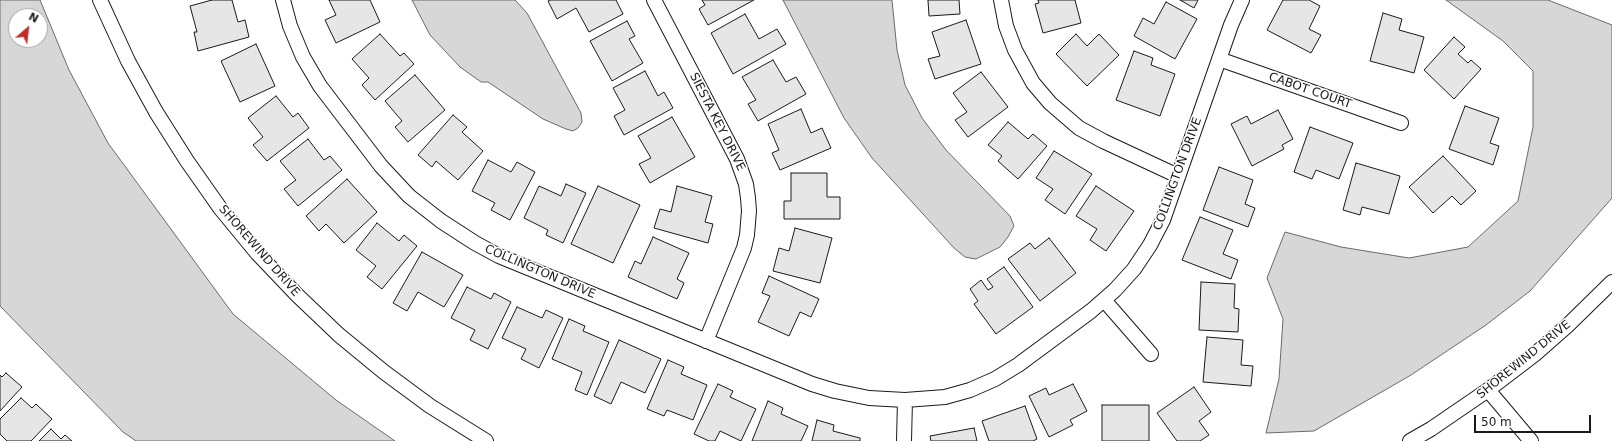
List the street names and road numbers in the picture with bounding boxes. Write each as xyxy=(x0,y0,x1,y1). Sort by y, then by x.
street label: SIESTA KEY DRIVE xyxy=(686,70,748,174)
street label: CABOT COURT xyxy=(1267,70,1353,112)
street label: COLLINGTON DRIVE xyxy=(1151,116,1205,232)
street label: SHOREWIND DRIVE xyxy=(215,202,303,300)
street label: COLLINGTON DRIVE xyxy=(482,242,598,302)
street label: SHOREWIND DRIVE xyxy=(1474,318,1574,402)

